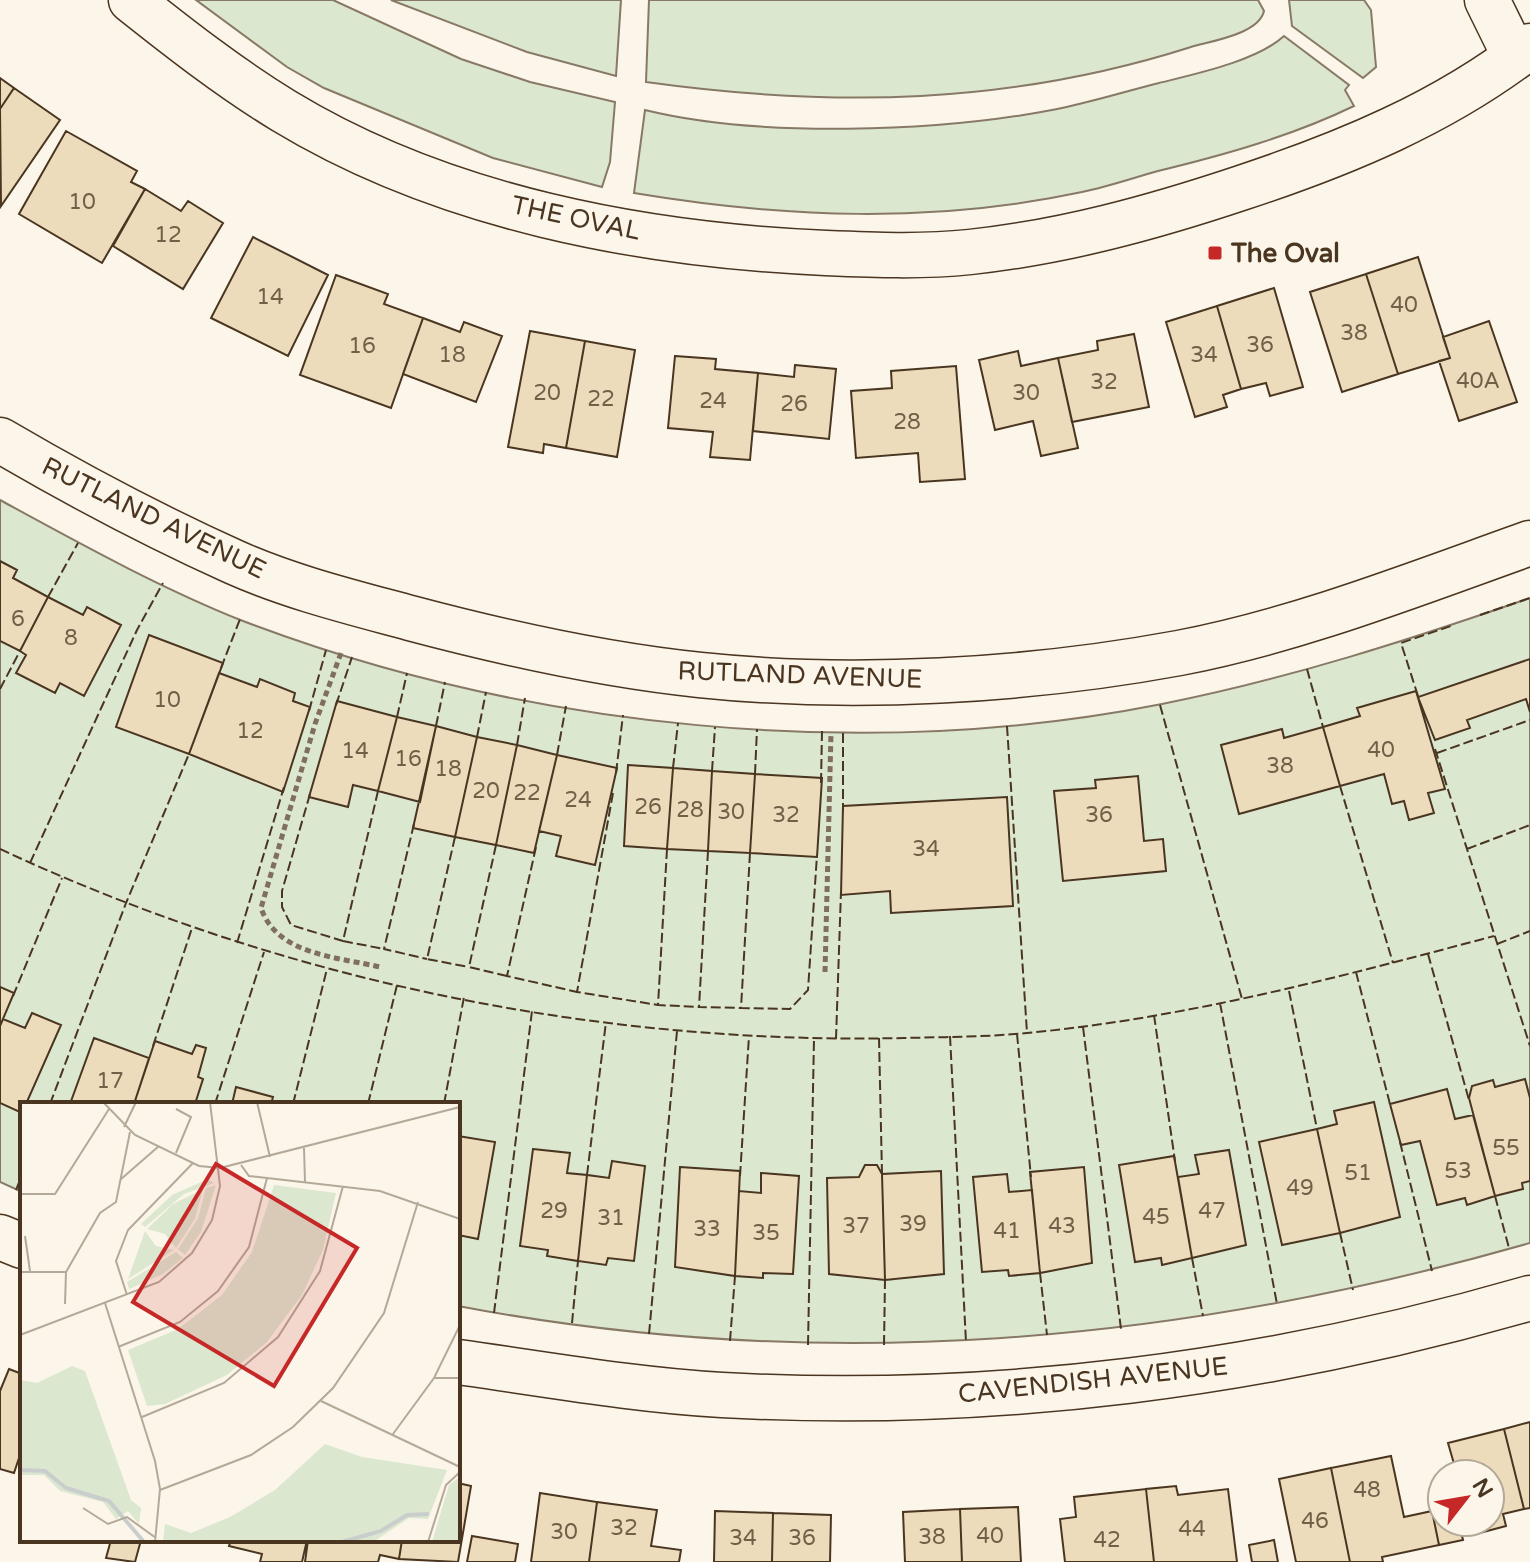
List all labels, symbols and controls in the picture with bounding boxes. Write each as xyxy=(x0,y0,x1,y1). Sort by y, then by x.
house number: 10 xyxy=(68,189,96,215)
street label: THE OVAL xyxy=(509,189,643,247)
house number: 12 xyxy=(154,222,182,248)
place label: The Oval xyxy=(1230,238,1340,269)
marker: The Oval xyxy=(1206,244,1224,262)
house number: 14 xyxy=(256,284,284,310)
house number: 40 xyxy=(1390,292,1418,318)
house number: 38 xyxy=(1340,320,1368,346)
house number: 36 xyxy=(1246,332,1274,358)
house number: 16 xyxy=(348,333,376,359)
house number: 18 xyxy=(438,342,466,368)
house number: 34 xyxy=(1190,342,1218,368)
house number: 40A xyxy=(1456,368,1500,394)
house number: 32 xyxy=(1090,369,1118,395)
house number: 20 xyxy=(533,380,561,406)
house number: 30 xyxy=(1012,380,1040,406)
house number: 22 xyxy=(587,386,615,412)
house number: 24 xyxy=(699,388,727,414)
house number: 26 xyxy=(780,391,808,417)
house number: 28 xyxy=(893,409,921,435)
street label: RUTLAND AVENUE xyxy=(37,450,271,586)
house number: 6 xyxy=(11,606,25,632)
house number: 8 xyxy=(64,625,78,651)
street label: RUTLAND AVENUE xyxy=(677,655,923,695)
house number: 10 xyxy=(153,687,181,713)
house number: 12 xyxy=(236,718,264,744)
house number: 40 xyxy=(1367,737,1395,763)
house number: 14 xyxy=(341,738,369,764)
house number: 16 xyxy=(394,746,422,772)
house number: 38 xyxy=(1266,753,1294,779)
house number: 18 xyxy=(434,756,462,782)
house number: 20 xyxy=(472,778,500,804)
house number: 22 xyxy=(513,780,541,806)
house number: 24 xyxy=(564,787,592,813)
house number: 26 xyxy=(634,794,662,820)
house number: 28 xyxy=(676,797,704,823)
house number: 30 xyxy=(717,799,745,825)
house number: 32 xyxy=(772,802,800,828)
house number: 36 xyxy=(1085,802,1113,828)
house number: 34 xyxy=(912,836,940,862)
house number: 17 xyxy=(96,1068,124,1094)
inset map xyxy=(20,1102,460,1542)
house number: 55 xyxy=(1492,1135,1520,1161)
house number: 53 xyxy=(1444,1158,1472,1184)
house number: 51 xyxy=(1344,1160,1372,1186)
house number: 49 xyxy=(1286,1175,1314,1201)
house number: 29 xyxy=(540,1198,568,1224)
house number: 47 xyxy=(1198,1198,1226,1224)
house number: 45 xyxy=(1142,1204,1170,1230)
house number: 31 xyxy=(597,1205,625,1231)
house number: 39 xyxy=(899,1211,927,1237)
house number: 37 xyxy=(842,1213,870,1239)
house number: 43 xyxy=(1048,1213,1076,1239)
house number: 33 xyxy=(693,1216,721,1242)
house number: 41 xyxy=(993,1218,1021,1244)
house number: 35 xyxy=(752,1220,780,1246)
street label: CAVENDISH AVENUE xyxy=(957,1350,1229,1410)
north arrow xyxy=(1426,1458,1506,1538)
text: N xyxy=(1467,1474,1498,1502)
house number: 48 xyxy=(1353,1477,1381,1503)
house number: 46 xyxy=(1301,1508,1329,1534)
house number: 32 xyxy=(610,1515,638,1541)
house number: 44 xyxy=(1178,1516,1206,1542)
house number: 30 xyxy=(550,1519,578,1545)
house number: 40 xyxy=(976,1523,1004,1549)
house number: 38 xyxy=(918,1524,946,1550)
house number: 34 xyxy=(729,1525,757,1551)
house number: 36 xyxy=(788,1525,816,1551)
house number: 42 xyxy=(1093,1527,1121,1553)

